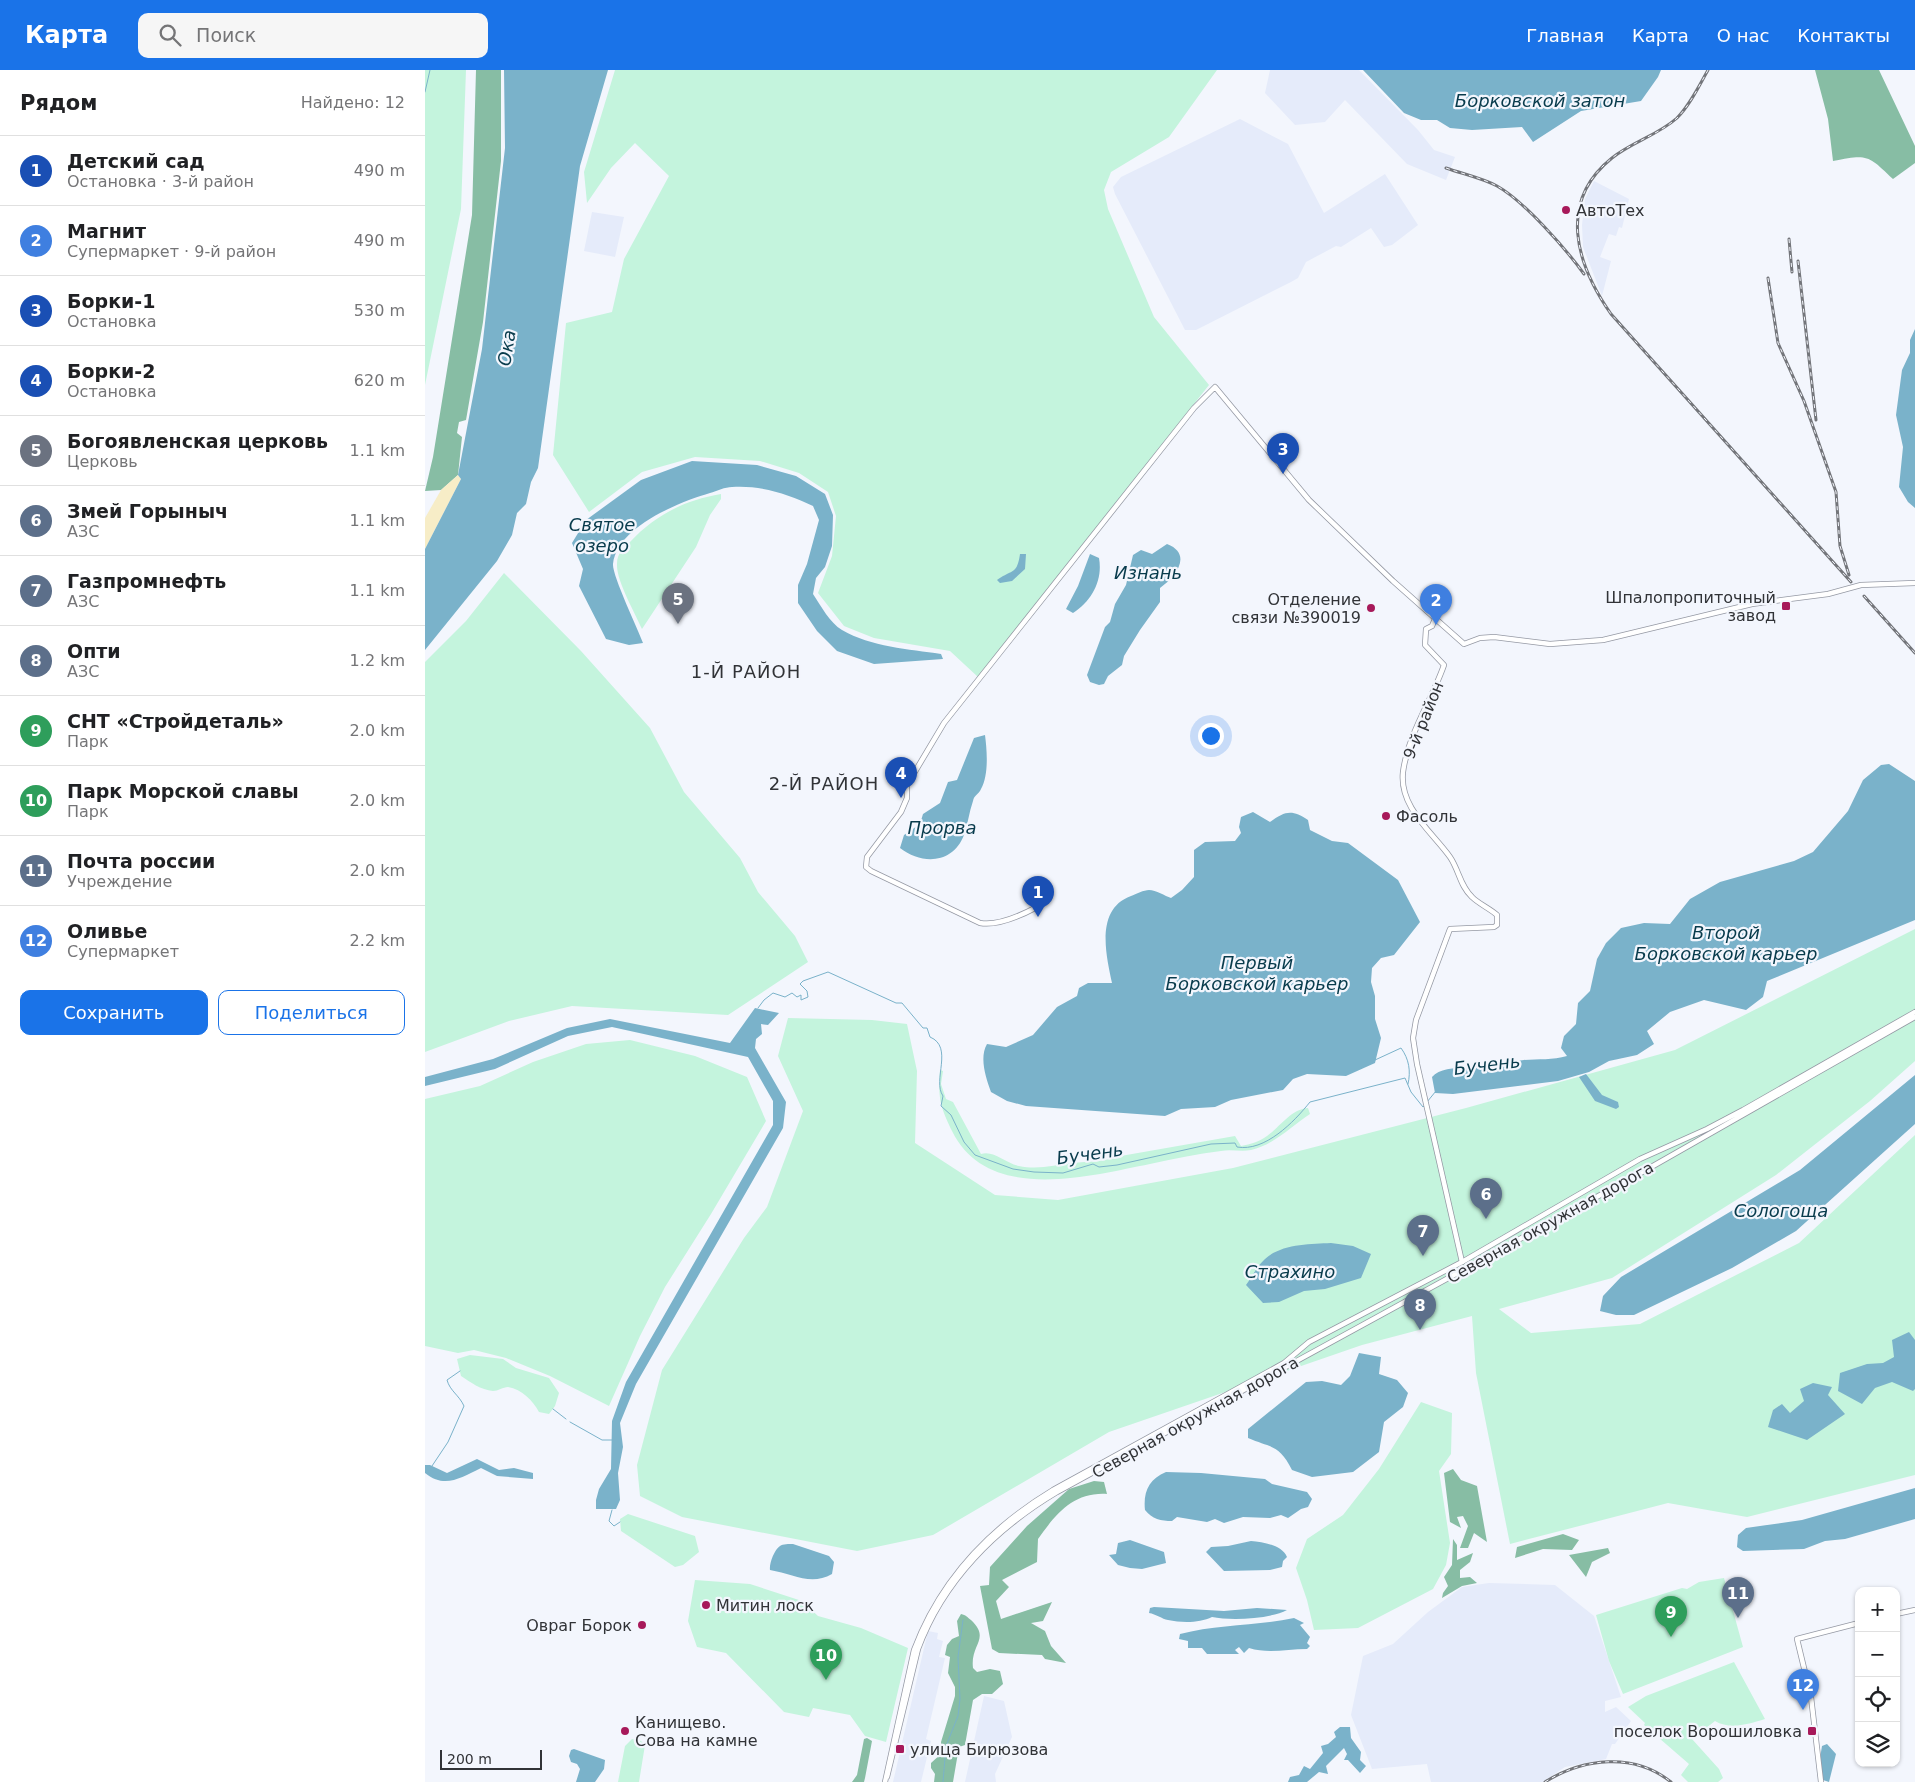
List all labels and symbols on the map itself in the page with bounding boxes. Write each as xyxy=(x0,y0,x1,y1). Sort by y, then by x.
water label: Борковской затон xyxy=(1455,90,1625,111)
place label: АвтоТех xyxy=(1576,201,1645,220)
marker: АвтоТех xyxy=(1560,204,1572,216)
water label: Ока xyxy=(493,328,520,367)
pin: 3 xyxy=(1267,433,1299,474)
water label: Святое озеро xyxy=(569,514,635,556)
water label: Изнань xyxy=(1114,562,1182,583)
pin: 5 xyxy=(662,583,694,624)
pin: 2 xyxy=(1420,584,1452,625)
place label: Шпалопропиточный завод xyxy=(1605,588,1776,625)
place label: Отделение связи №390019 xyxy=(1231,590,1361,627)
marker: Шпалопропиточный завод xyxy=(1780,600,1792,612)
marker: Отделение связи №390019 xyxy=(1365,602,1377,614)
district label: 1-Й РАЙОН xyxy=(691,661,801,682)
street label: 9-й район xyxy=(1399,679,1448,762)
your location xyxy=(1198,723,1224,749)
pin: 4 xyxy=(885,757,917,798)
district label: 2-Й РАЙОН xyxy=(769,773,879,794)
place label: Фасоль xyxy=(1396,807,1458,826)
marker: Фасоль xyxy=(1380,810,1392,822)
water label: Прорва xyxy=(907,817,977,838)
pin: 1 xyxy=(1022,876,1054,917)
water label: Второй Борковской карьер xyxy=(1635,922,1817,964)
water label: Первый Борковской карьер xyxy=(1166,952,1348,994)
water label: Бучень xyxy=(1452,1050,1522,1079)
water label: Бучень xyxy=(1055,1138,1125,1169)
street label: Северная окружная дорога xyxy=(1444,1158,1657,1287)
pin: 6 xyxy=(1470,1178,1502,1219)
water label: Сологоща xyxy=(1734,1200,1828,1221)
pin: 7 xyxy=(1407,1215,1439,1256)
water label: Страхино xyxy=(1245,1261,1335,1282)
pin: 8 xyxy=(1404,1289,1436,1330)
street label: Северная окружная дорога xyxy=(1089,1353,1302,1482)
pin: 11 xyxy=(1722,1577,1754,1618)
place label: Митин лоск xyxy=(716,1596,814,1615)
pin: 9 xyxy=(1655,1596,1687,1637)
marker: Митин лоск xyxy=(700,1599,712,1611)
place label: Овраг Борок xyxy=(526,1616,632,1635)
marker: Овраг Борок xyxy=(636,1619,648,1631)
pin: 10 xyxy=(810,1639,842,1680)
pin: 12 xyxy=(1787,1669,1819,1710)
place label: Канищево. Сова на камне xyxy=(635,1713,757,1750)
place label: поселок Ворошиловка xyxy=(1614,1722,1802,1741)
marker: Канищево. Сова на камне xyxy=(619,1725,631,1737)
marker: поселок Ворошиловка xyxy=(1806,1725,1818,1737)
place label: улица Бирюзова xyxy=(910,1740,1048,1759)
marker: улица Бирюзова xyxy=(894,1743,906,1755)
scale bar xyxy=(440,1747,543,1770)

